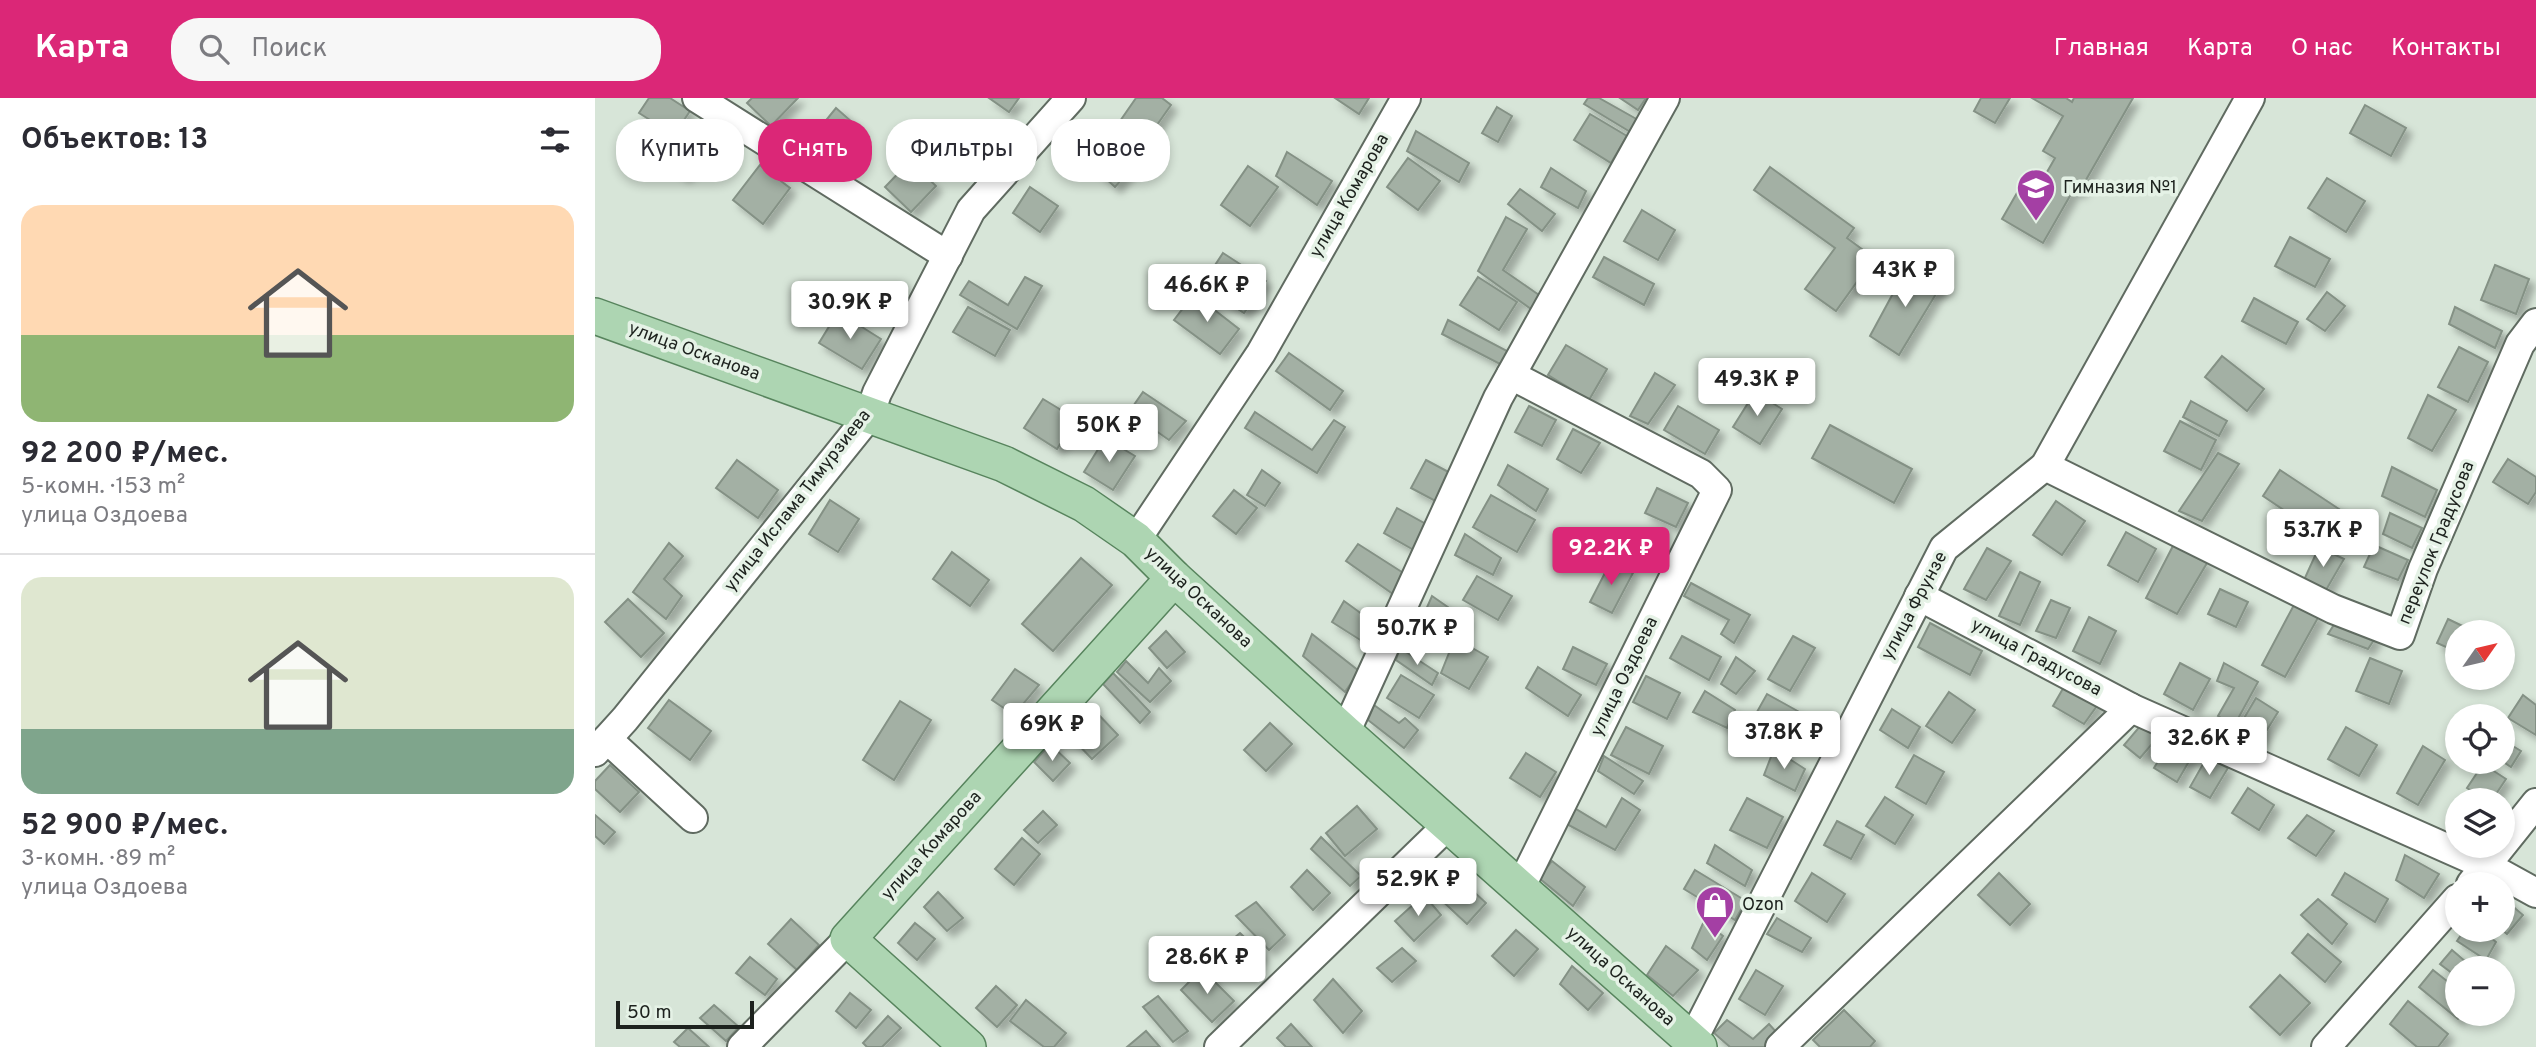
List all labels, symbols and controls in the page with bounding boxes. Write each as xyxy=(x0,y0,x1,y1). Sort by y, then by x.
search box xyxy=(171,18,661,81)
text: Карта xyxy=(35,28,129,70)
icon: search xyxy=(195,30,233,68)
text: Поиск xyxy=(251,33,327,66)
text: Главная xyxy=(2054,34,2149,64)
text: Карта xyxy=(2187,34,2253,64)
text: О нас xyxy=(2291,34,2353,64)
text: Контакты xyxy=(2391,34,2501,64)
chip: Купить xyxy=(616,119,744,182)
chip: Снять xyxy=(758,119,872,182)
chip: Фильтры xyxy=(886,119,1037,182)
chip: Новое xyxy=(1051,119,1170,182)
icon: filters xyxy=(536,121,574,159)
text: Объектов: 13 xyxy=(21,122,208,159)
street label: улица Комарова xyxy=(1305,130,1395,262)
school or university icon: Гимназия №1 xyxy=(2015,167,2057,222)
place label: Гимназия №1 xyxy=(2063,177,2177,200)
icon: home xyxy=(235,250,361,376)
pin: 43K ₽ xyxy=(1856,250,1954,309)
text: 43K ₽ xyxy=(1872,257,1938,286)
pin: 46.6K ₽ xyxy=(1142,264,1272,324)
text: 46.6K ₽ xyxy=(1164,272,1250,301)
pin: 30.9K ₽ xyxy=(785,282,915,341)
text: 30.9K ₽ xyxy=(807,289,893,318)
street label: улица Осканова xyxy=(625,318,763,386)
pin: 49.3K ₽ xyxy=(1692,358,1822,418)
text: 49.3K ₽ xyxy=(1714,366,1800,395)
pin: 50K ₽ xyxy=(1060,404,1158,464)
street label: улица Ислама Тимурзиева xyxy=(720,405,876,597)
text: 50K ₽ xyxy=(1076,412,1142,441)
text: 92 200 ₽/мес. xyxy=(21,436,228,473)
street label: переулок Градусова xyxy=(2394,458,2480,628)
text: 5-комн. · 153 m² xyxy=(21,473,185,502)
text: улица Оздоева xyxy=(21,502,188,531)
pin: 53.7K ₽ xyxy=(2258,510,2388,569)
text: 53.7K ₽ xyxy=(2283,517,2363,546)
pin: 92.2K ₽ xyxy=(1546,528,1676,587)
text: 92.2K ₽ xyxy=(1569,535,1654,564)
street label: улица Осканова xyxy=(1140,542,1256,654)
street label: улица Фрунзе xyxy=(1877,548,1953,664)
pin: 50.7K ₽ xyxy=(1352,608,1482,667)
street label: улица Оздоева xyxy=(1586,613,1664,741)
street label: улица Градусова xyxy=(1967,614,2105,702)
text: 50.7K ₽ xyxy=(1376,615,1458,644)
north arrow xyxy=(2445,620,2515,690)
map controls xyxy=(2445,620,2515,1026)
icon: home xyxy=(235,622,361,748)
pin: 69K ₽ xyxy=(1003,704,1101,763)
button: locate xyxy=(2445,704,2515,774)
text: 69K ₽ xyxy=(1019,711,1085,740)
pin: 37.8K ₽ xyxy=(1719,712,1849,771)
pin: 32.6K ₽ xyxy=(2144,718,2274,777)
text: 37.8K ₽ xyxy=(1744,719,1824,748)
text: 32.6K ₽ xyxy=(2167,725,2251,754)
street label: улица Комарова xyxy=(877,786,987,906)
button: layers xyxy=(2445,788,2515,858)
text: 52 900 ₽/мес. xyxy=(21,808,228,845)
text: 3-комн. · 89 m² xyxy=(21,845,175,874)
pin: 52.9K ₽ xyxy=(1353,858,1483,918)
text: 52.9K ₽ xyxy=(1376,866,1461,895)
button: + xyxy=(2445,872,2515,942)
text: улица Оздоева xyxy=(21,874,188,903)
shop icon: Ozon xyxy=(1694,884,1736,939)
place label: Ozon xyxy=(1742,894,1784,917)
street label: улица Осканова xyxy=(1561,922,1679,1032)
pin: 28.6K ₽ xyxy=(1142,936,1272,996)
text: 28.6K ₽ xyxy=(1165,944,1249,973)
button: − xyxy=(2445,956,2515,1026)
scale bar xyxy=(616,998,754,1030)
text: 50 m xyxy=(627,1001,672,1025)

